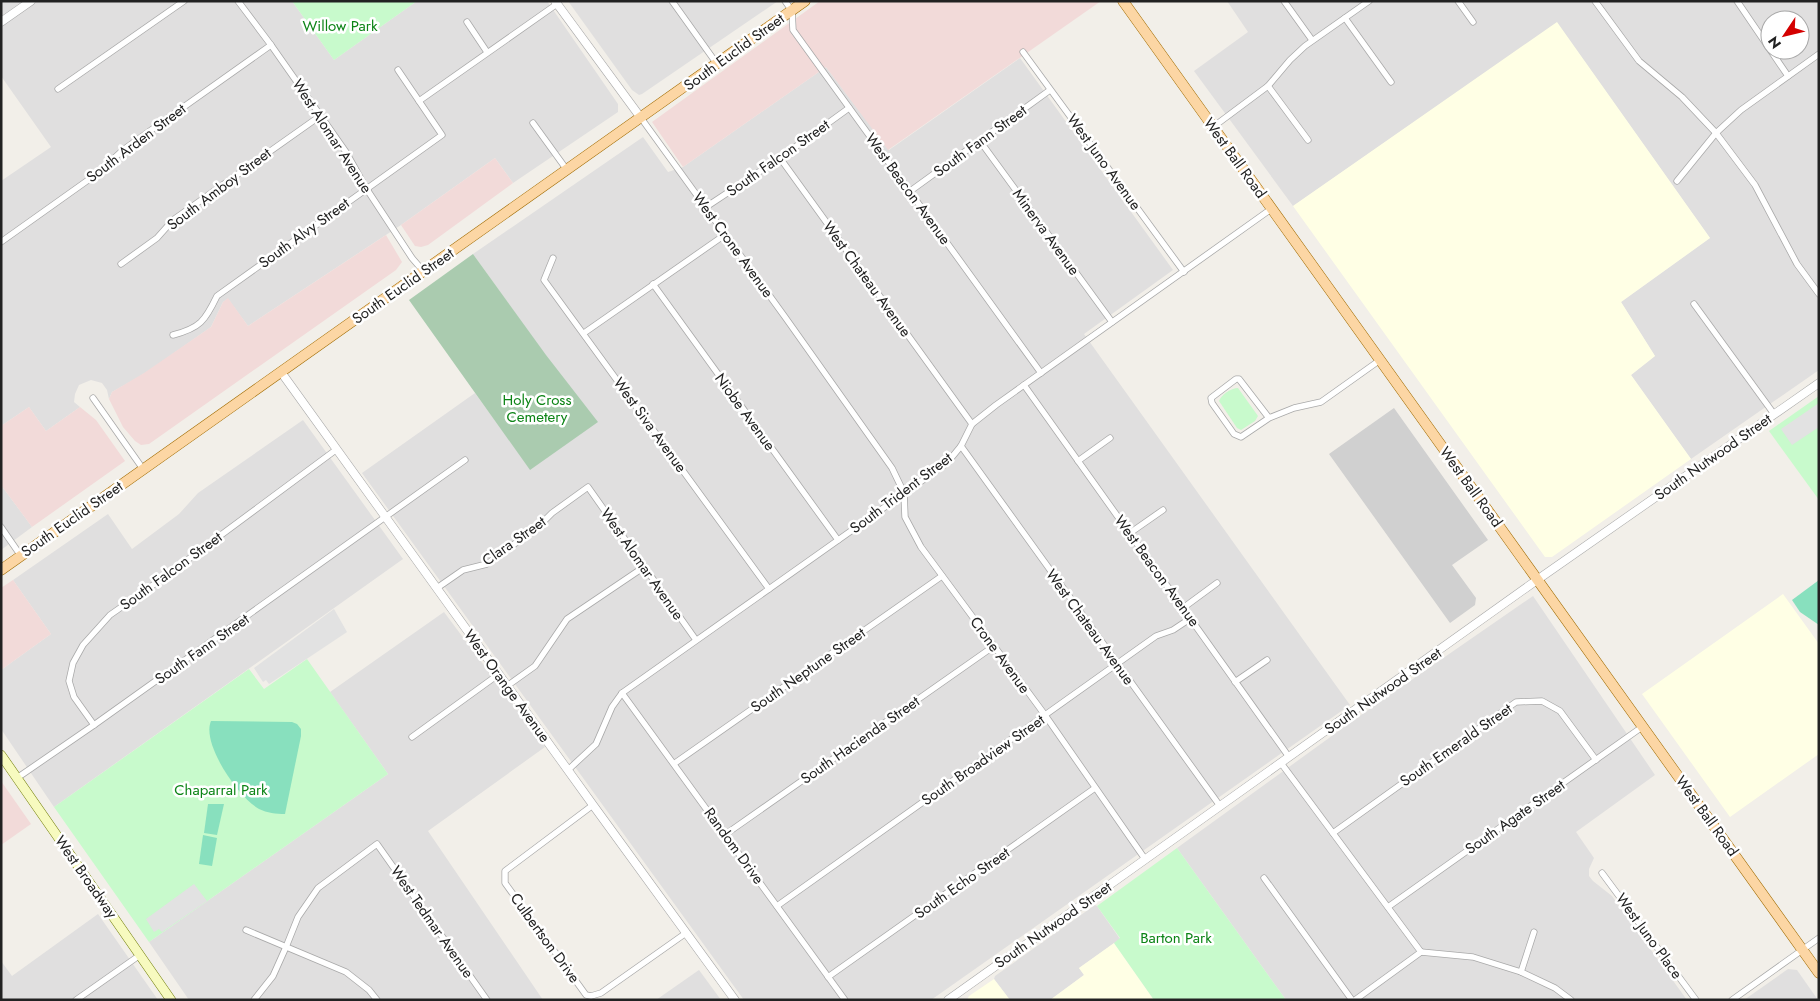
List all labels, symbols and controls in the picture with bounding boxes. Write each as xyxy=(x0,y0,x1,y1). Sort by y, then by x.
street label: South Euclid Street xyxy=(679,8,789,96)
north arrow xyxy=(1760,10,1810,60)
park label: Willow Park xyxy=(302,15,378,37)
text: N xyxy=(1763,32,1786,53)
street label: West Alomar Avenue xyxy=(287,75,377,198)
street label: South Arden Street xyxy=(82,98,191,188)
street label: South Fann Street xyxy=(929,99,1032,182)
street label: West Juno Avenue xyxy=(1062,109,1147,215)
street label: West Ball Road xyxy=(1198,113,1272,203)
street label: South Falcon Street xyxy=(722,114,834,202)
street label: West Beacon Avenue xyxy=(860,129,956,250)
street label: South Amboy Street xyxy=(162,142,276,235)
street label: Minerva Avenue xyxy=(1007,184,1085,280)
street label: West Crone Avenue xyxy=(687,188,779,303)
street label: South Alvy Street xyxy=(254,192,354,274)
street label: West Chateau Avenue xyxy=(817,216,917,342)
street label: South Euclid Street xyxy=(348,242,459,329)
street label: Niobe Avenue xyxy=(709,369,781,456)
street label: West Siva Avenue xyxy=(608,373,692,477)
park label: Holy Cross Cemetery xyxy=(503,389,571,428)
street label: South Nutwood Street xyxy=(1650,408,1776,506)
street label: West Ball Road xyxy=(1434,442,1508,532)
street label: South Trident Street xyxy=(845,447,957,539)
street label: South Euclid Street xyxy=(17,475,128,562)
street label: West Alomar Avenue xyxy=(595,503,689,625)
street label: Clara Street xyxy=(478,511,551,571)
street label: West Beacon Avenue xyxy=(1109,511,1205,632)
street label: South Falcon Street xyxy=(115,526,227,616)
street label: West Chateau Avenue xyxy=(1040,564,1140,690)
street label: South Fann Street xyxy=(150,608,254,690)
street label: Crone Avenue xyxy=(965,612,1036,698)
street label: South Neptune Street xyxy=(746,622,870,718)
street label: West Orange Avenue xyxy=(458,625,556,747)
street label: South Nutwood Street xyxy=(1320,642,1446,740)
street label: South Hacienda Street xyxy=(796,690,924,789)
street label: South Emerald Street xyxy=(1395,698,1517,792)
street label: South Broadview Street xyxy=(917,709,1049,811)
street label: West Ball Road xyxy=(1670,771,1744,861)
street label: South Agate Street xyxy=(1461,774,1570,860)
park label: Chaparral Park xyxy=(174,779,268,801)
street label: Random Drive xyxy=(699,803,769,889)
street label: West Broadway xyxy=(49,831,123,923)
street label: South Echo Street xyxy=(910,842,1015,924)
street label: West Tedmar Avenue xyxy=(385,861,479,983)
street label: South Nutwood Street xyxy=(990,876,1116,974)
street label: Culbertson Drive xyxy=(505,888,585,988)
street label: West Juno Place xyxy=(1610,889,1688,984)
park label: Barton Park xyxy=(1140,927,1212,949)

